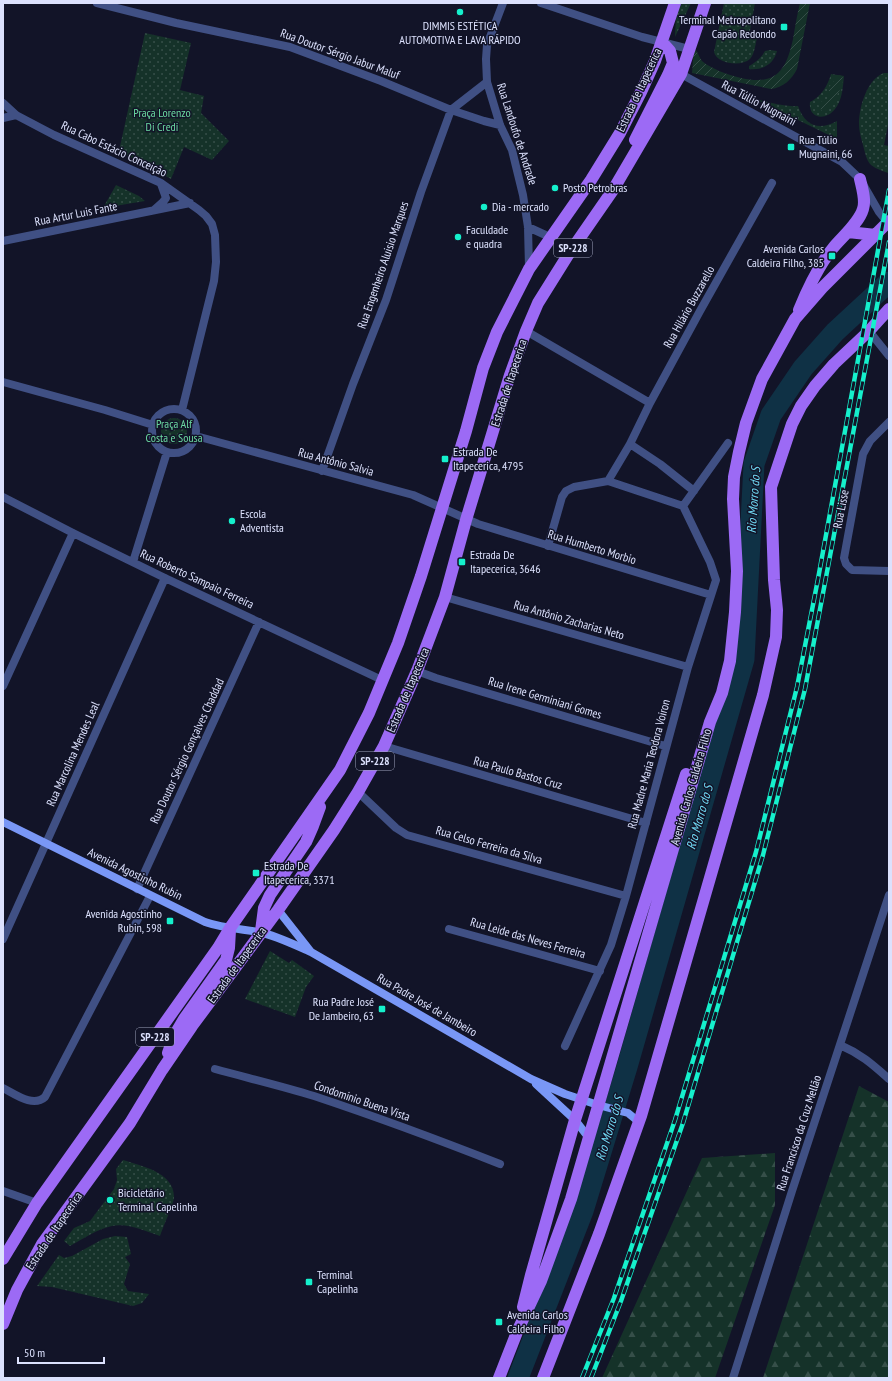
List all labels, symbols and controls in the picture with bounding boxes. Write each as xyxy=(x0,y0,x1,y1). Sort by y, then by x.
marker: DIMMIS ESTÉTICA AUTOMOTIVA E LAVA RÁPIDO xyxy=(455,7,465,17)
place label: Terminal Metropolitano Capão Redondo xyxy=(679,12,776,41)
place label: DIMMIS ESTÉTICA AUTOMOTIVA E LAVA RÁPIDO xyxy=(399,18,521,47)
marker: Terminal Metropolitano Capão Redondo xyxy=(779,22,789,32)
street label: Rua Doutor Sérgio Jabur Maluf xyxy=(279,25,403,82)
street label: Estrada de Itapecerica xyxy=(613,45,665,134)
street label: Rua Túllio Mugnaini xyxy=(719,77,799,129)
street label: Rua Landoufo de Andrade xyxy=(494,81,541,187)
park label: Praça Lorenzo Di Credi xyxy=(133,105,191,134)
street label: Rua Cabo Estácio Conceição xyxy=(59,117,169,180)
place label: Rua Túlio Mugnaini, 66 xyxy=(799,132,852,161)
marker: Rua Túlio Mugnaini, 66 xyxy=(786,142,796,152)
place label: Posto Petrobras xyxy=(563,180,627,195)
marker: Posto Petrobras xyxy=(550,183,560,193)
street label: Rua Artur Luis Fante xyxy=(33,198,119,229)
street label: Rua Engenheiro Aluisio Marques xyxy=(354,199,411,330)
place label: Dia - mercado xyxy=(492,199,549,214)
marker: Dia - mercado xyxy=(479,202,489,212)
place label: Faculdade e quadra xyxy=(466,222,508,251)
marker: Faculdade e quadra xyxy=(453,232,463,242)
road number: SP-228 xyxy=(554,239,592,257)
place label: Avenida Carlos Caldeira Filho, 385 xyxy=(747,241,824,270)
marker: Avenida Carlos Caldeira Filho, 385 xyxy=(827,251,837,261)
street label: Rua Hilário Buzzarello xyxy=(660,263,717,351)
street label: Estrada de Itapecerica xyxy=(487,337,530,428)
park label: Praça Alf Costa e Sousa xyxy=(146,416,203,445)
street label: Rua Antônio Salvia xyxy=(297,444,376,479)
place label: Estrada De Itapecerica, 4795 xyxy=(453,444,524,473)
marker: Estrada De Itapecerica, 4795 xyxy=(440,454,450,464)
water label: Rio Morro do S xyxy=(743,464,764,534)
street label: Rua Lisse xyxy=(829,488,852,529)
place label: Escola Adventista xyxy=(240,506,284,535)
marker: Escola Adventista xyxy=(227,516,237,526)
street label: Rua Humberto Morbio xyxy=(546,526,638,567)
street label: Rua Roberto Sampaio Ferreira xyxy=(138,546,257,612)
place label: Estrada De Itapecerica, 3646 xyxy=(470,547,541,576)
marker: Estrada De Itapecerica, 3646 xyxy=(457,557,467,567)
street label: Rua Antônio Zacharias Neto xyxy=(512,597,626,642)
street label: Estrada de Itapecerica xyxy=(383,645,432,735)
street label: Rua Irene Germiniani Gomes xyxy=(487,673,604,722)
street label: Rua Doutor Sérgio Gonçalves Chaddad xyxy=(146,676,227,826)
street label: Rua Madre Maria Teodora Voiron xyxy=(624,697,673,830)
street label: Rua Marcolina Mendes Leal xyxy=(43,699,102,808)
street label: Avenida Carlos Caldeira Filho xyxy=(667,727,714,847)
road number: SP-228 xyxy=(356,752,394,770)
street label: Rua Paulo Bastos Cruz xyxy=(472,753,564,792)
water label: Rio Morro do S xyxy=(682,781,717,851)
street label: Rua Celso Ferreira da Silva xyxy=(434,822,544,867)
street label: Avenida Agostinho Rubin xyxy=(86,844,185,903)
place label: Estrada De Itapecerica, 3371 xyxy=(264,858,335,887)
marker: Estrada De Itapecerica, 3371 xyxy=(251,868,261,878)
place label: Avenida Agostinho Rubin, 598 xyxy=(85,906,162,935)
street label: Rua Leide das Neves Ferreira xyxy=(469,914,588,961)
marker: Avenida Agostinho Rubin, 598 xyxy=(165,916,175,926)
street label: Estrada de Itapecerica xyxy=(204,923,269,1006)
street label: Rua Padre José de Jambeiro xyxy=(374,970,480,1039)
place label: Rua Padre José De Jambeiro, 63 xyxy=(309,994,374,1023)
marker: Rua Padre José De Jambeiro, 63 xyxy=(377,1004,387,1014)
road number: SP-228 xyxy=(136,1028,174,1046)
street label: Rua Francisco da Cruz Mellão xyxy=(773,1073,824,1192)
street label: Condominio Buena Vista xyxy=(312,1077,412,1124)
water label: Rio Morro do S xyxy=(592,1092,628,1162)
place label: Bicicletário Terminal Capelinha xyxy=(118,1185,197,1214)
street label: Estrada de Itapecerica xyxy=(22,1189,85,1273)
marker: Bicicletário Terminal Capelinha xyxy=(105,1195,115,1205)
place label: Terminal Capelinha xyxy=(317,1267,358,1296)
marker: Terminal Capelinha xyxy=(304,1277,314,1287)
place label: Avenida Carlos Caldeira Filho xyxy=(507,1307,568,1336)
marker: Avenida Carlos Caldeira Filho xyxy=(494,1317,504,1327)
scale bar xyxy=(18,1339,104,1365)
text: 50 m xyxy=(24,1345,45,1360)

